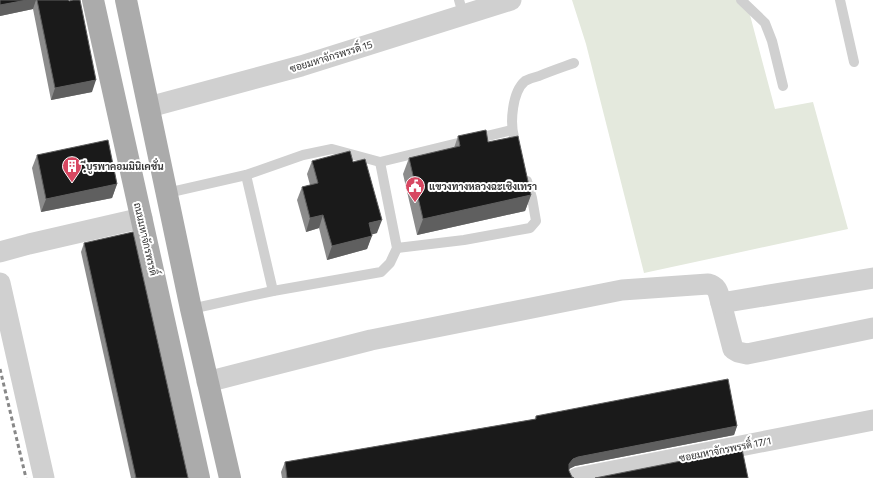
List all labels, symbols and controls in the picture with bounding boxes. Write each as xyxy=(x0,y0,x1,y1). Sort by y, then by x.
street label: ซอยมหาจักรพรรดิ์ 15 xyxy=(287,35,374,74)
building icon: ฺีบูรพาคอมมินิเคชั่น xyxy=(61,155,83,183)
place label: ฺีบูรพาคอมมินิเคชั่น xyxy=(80,158,164,174)
public building icon: แขวงทางหลวงฉะเชิงเทรา xyxy=(404,175,426,203)
place label: แขวงทางหลวงฉะเชิงเทรา xyxy=(429,180,537,192)
street label: ถนนมหาจักรพรรดิ์ xyxy=(132,201,163,277)
street label: ซอยมหาจักรพรรดิ์ 17/1 xyxy=(677,432,772,464)

